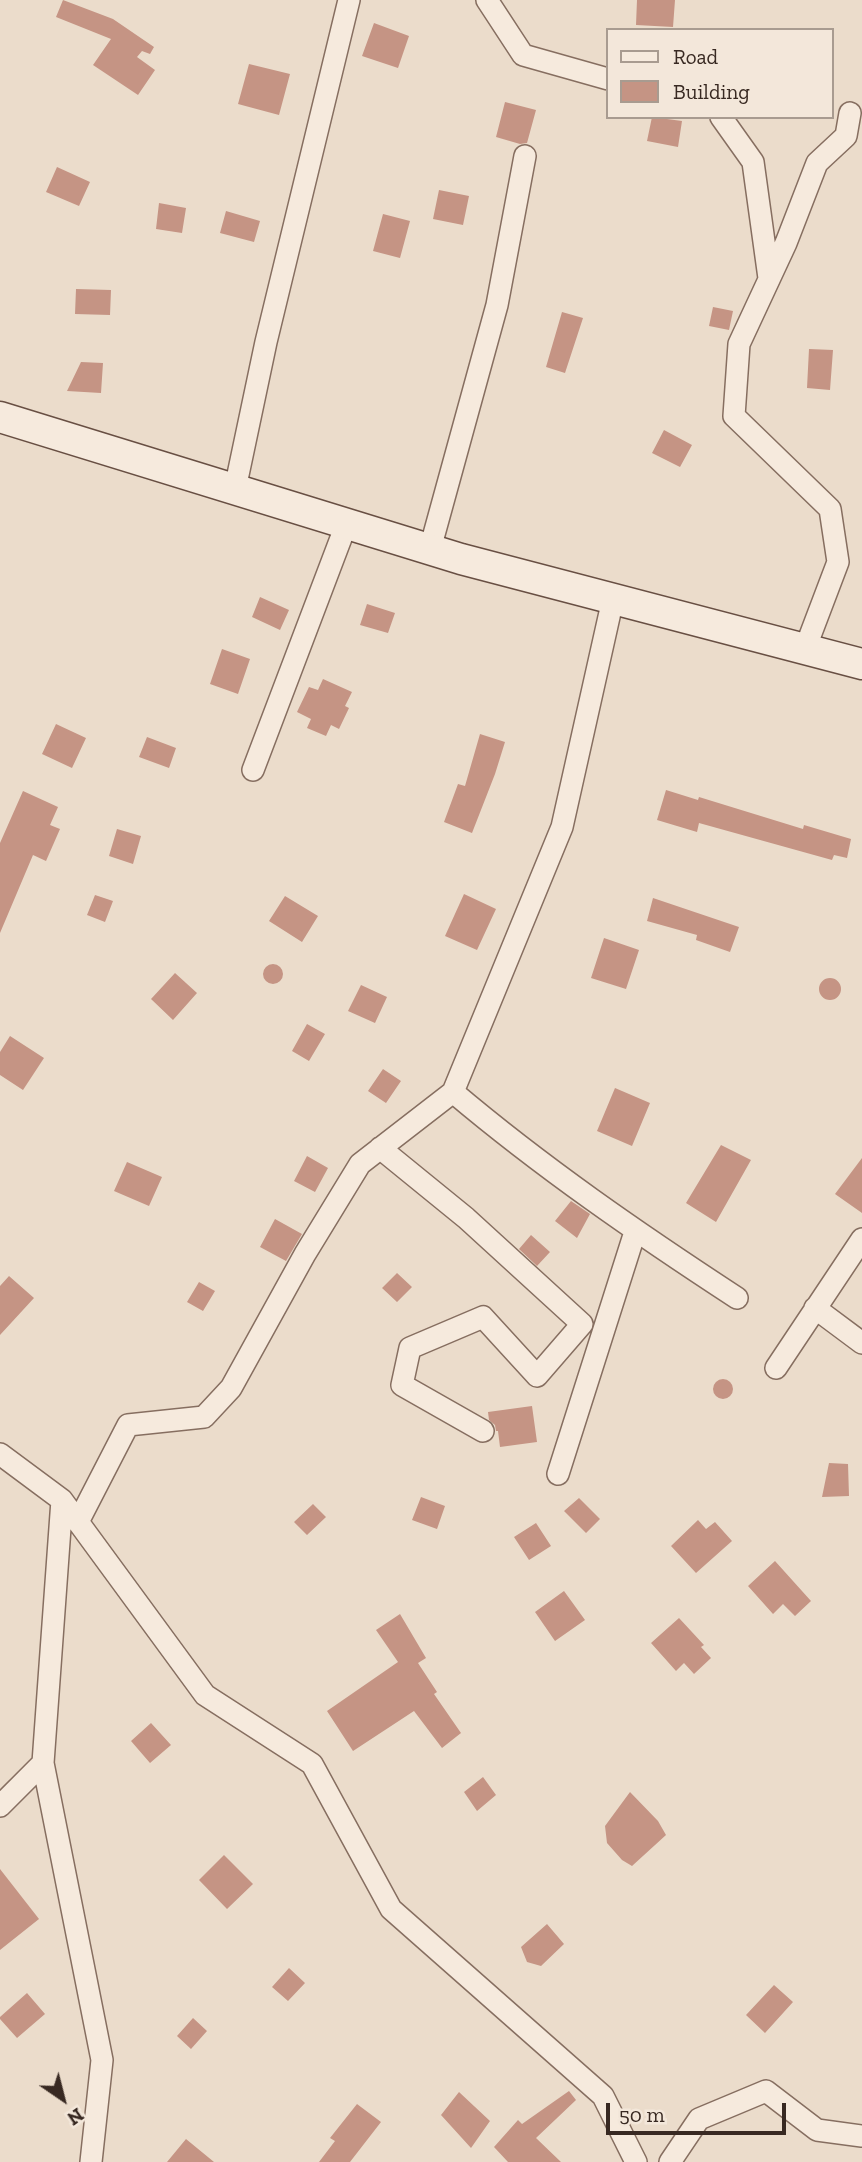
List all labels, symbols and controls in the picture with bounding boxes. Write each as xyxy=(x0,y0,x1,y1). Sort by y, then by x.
legend xyxy=(606,28,834,119)
text: Road xyxy=(673,44,718,69)
text: Building xyxy=(673,79,750,104)
north arrow xyxy=(28,2064,98,2134)
scale bar xyxy=(610,2088,790,2132)
text: 50 m xyxy=(619,2102,665,2127)
text: N xyxy=(63,2103,88,2130)

